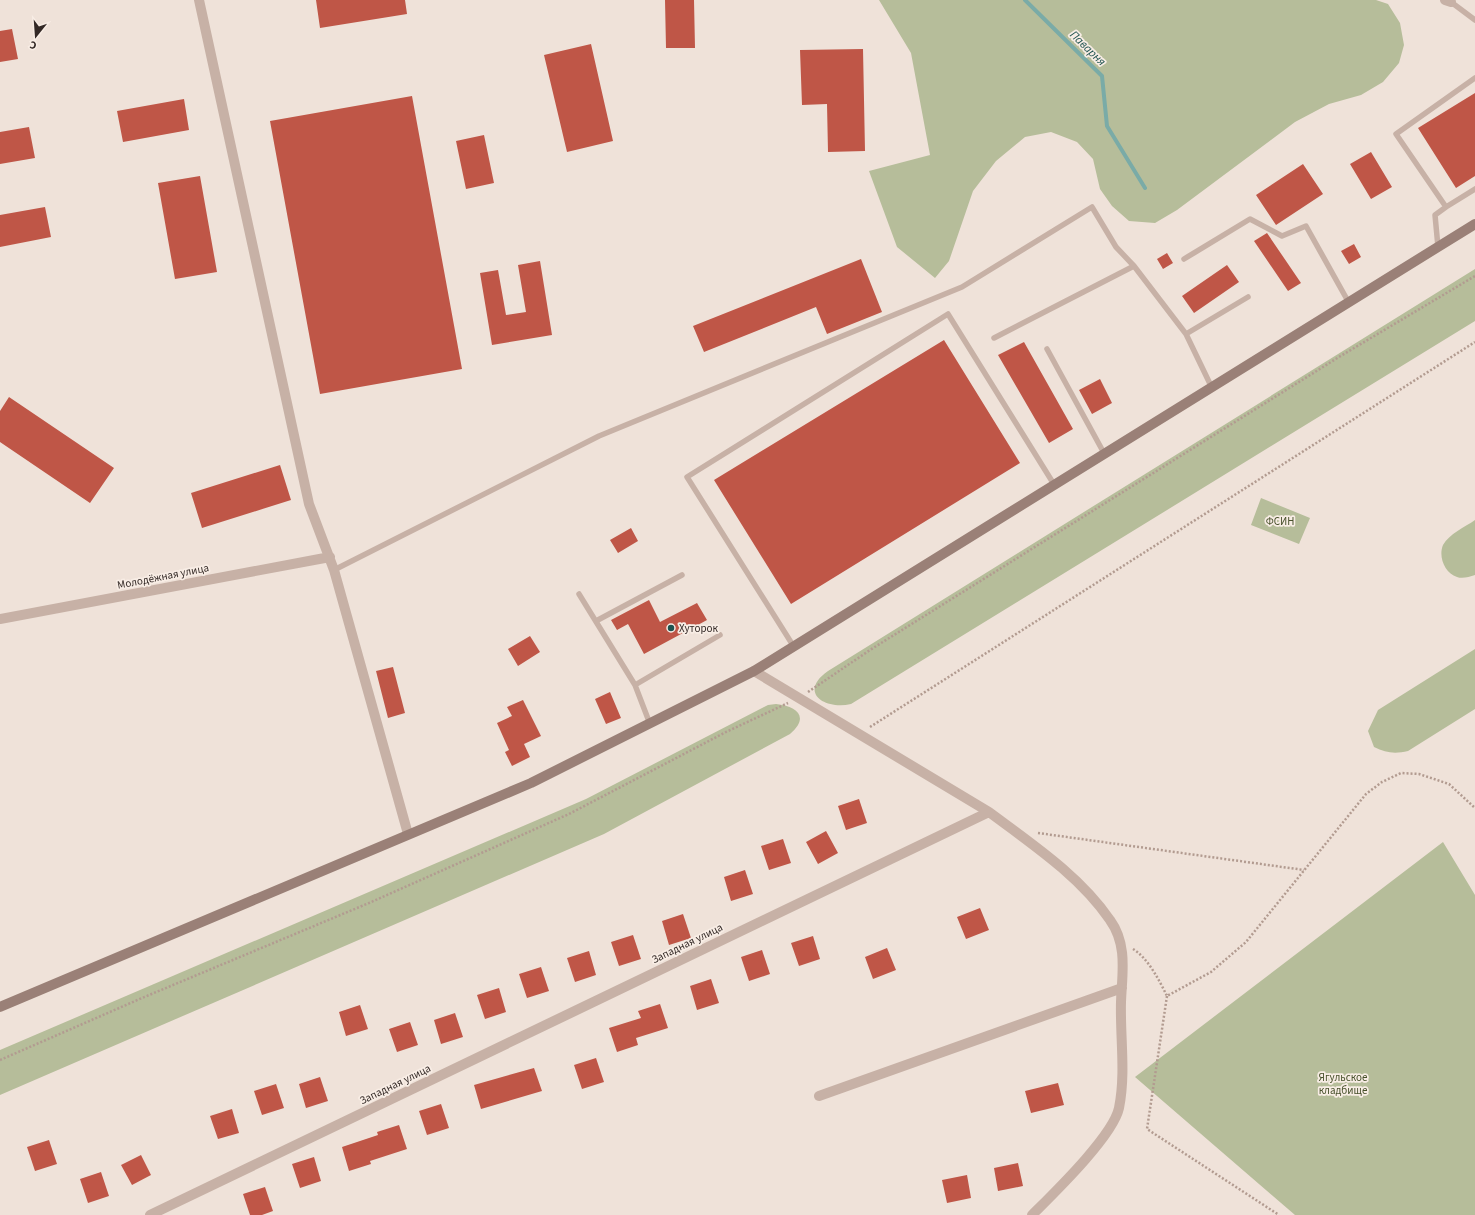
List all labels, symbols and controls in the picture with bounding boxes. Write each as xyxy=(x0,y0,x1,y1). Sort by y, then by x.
north arrow xyxy=(16,16,56,56)
water label: Паварня xyxy=(1066,27,1110,70)
text: С xyxy=(27,37,38,53)
park label: ФСИН xyxy=(1266,514,1294,529)
street label: Молодёжная улица xyxy=(116,560,210,593)
place label: Хуторок xyxy=(679,621,719,636)
marker: Хуторок xyxy=(666,623,676,633)
street label: Западная улица xyxy=(649,920,725,967)
street label: Западная улица xyxy=(357,1061,433,1108)
park label: Ягульское кладбище xyxy=(1319,1070,1368,1098)

